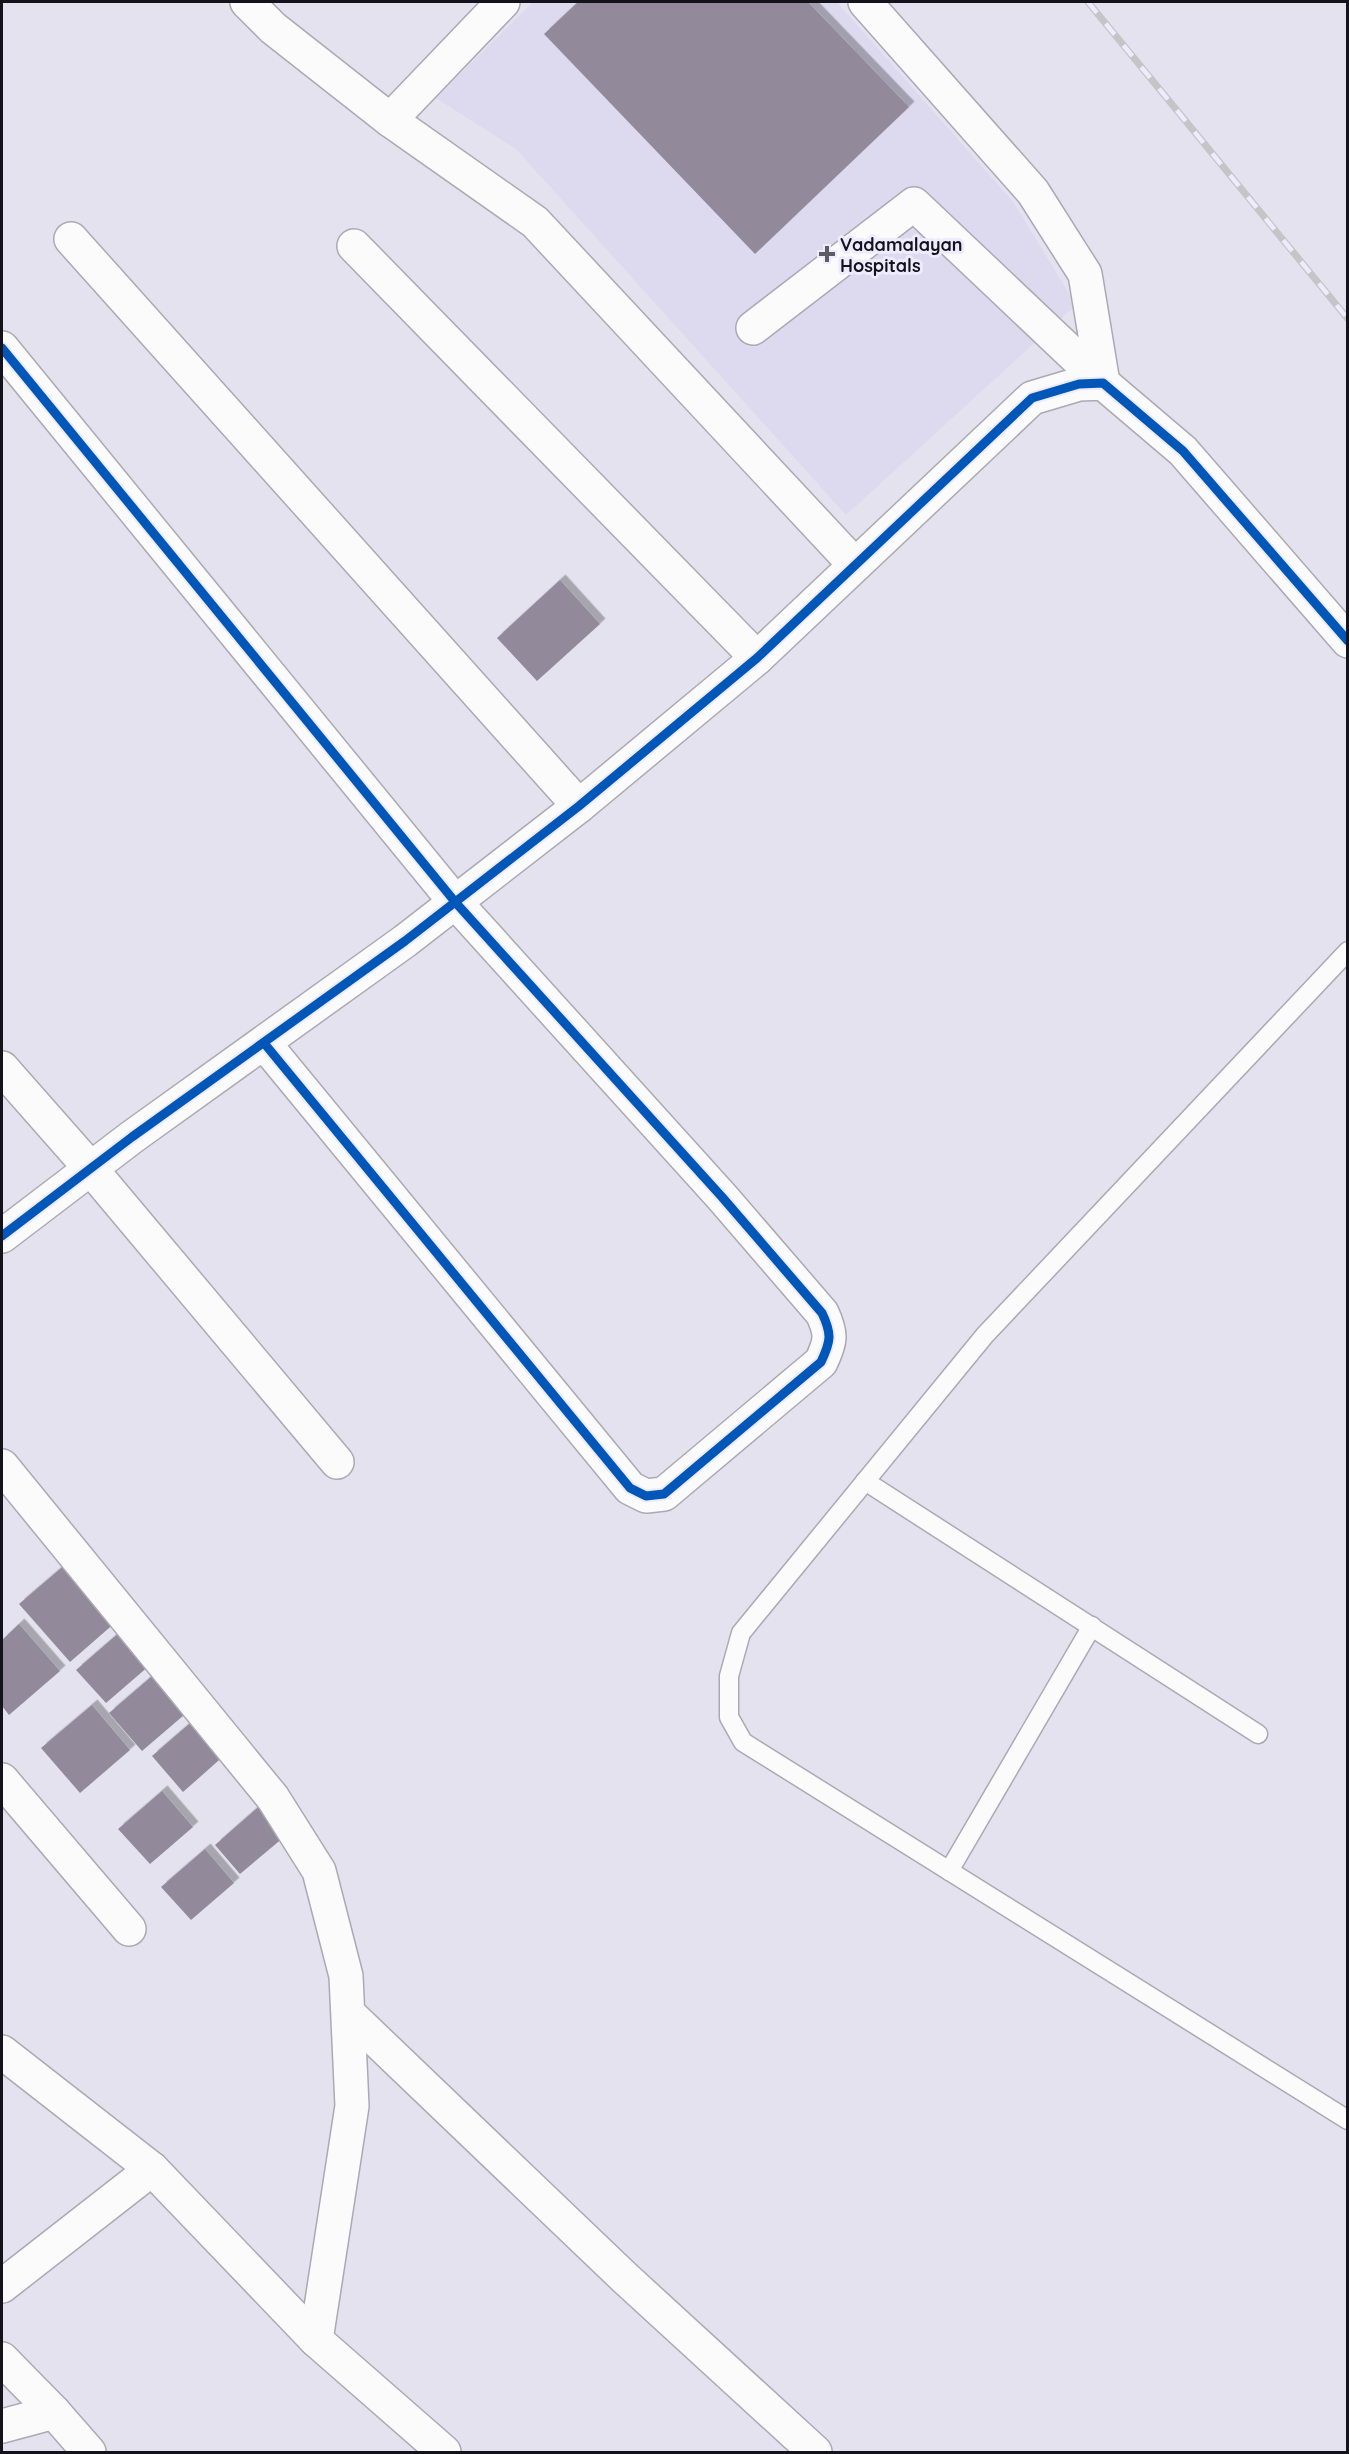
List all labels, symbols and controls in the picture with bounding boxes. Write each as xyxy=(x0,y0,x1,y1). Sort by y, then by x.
place label: Vadamalayan Hospitals xyxy=(840,233,963,277)
marker: Vadamalayan Hospitals xyxy=(818,245,836,263)

